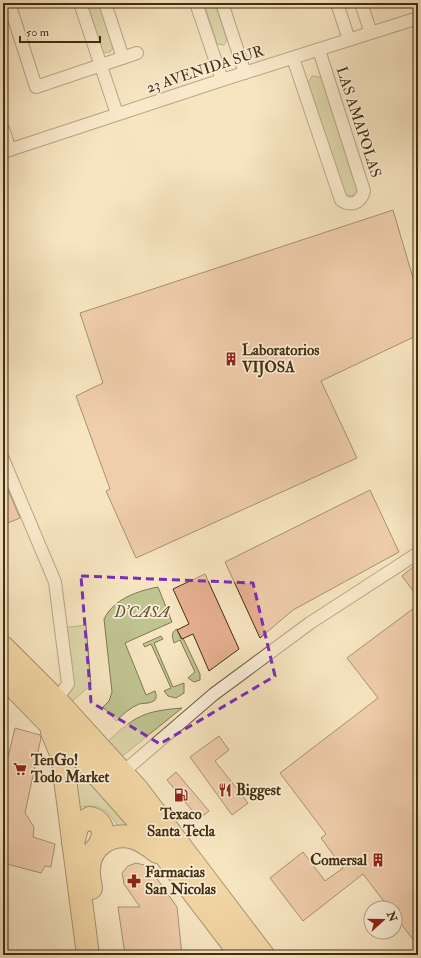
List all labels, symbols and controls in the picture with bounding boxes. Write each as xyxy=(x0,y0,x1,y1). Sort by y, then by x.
scale bar xyxy=(20,18,100,44)
text: 50 m xyxy=(26,25,50,40)
street label: 23 AVENIDA SUR xyxy=(144,41,267,97)
street label: LAS AMAPOLAS xyxy=(332,64,385,180)
place label: Laboratorios VIJOSA xyxy=(241,341,319,378)
building icon: Laboratorios VIJOSA xyxy=(223,351,239,367)
park label: D'CASA xyxy=(113,603,171,622)
place label: TenGo! Todo Market xyxy=(30,751,110,787)
supermarket icon: TenGo! Todo Market xyxy=(12,761,28,777)
place label: Biggest xyxy=(236,781,281,801)
restaurant icon: Biggest xyxy=(217,782,233,798)
fuel station icon: Texaco Santa Tecla xyxy=(173,787,189,803)
place label: Texaco Santa Tecla xyxy=(147,805,216,841)
place label: Comersal xyxy=(310,851,367,870)
building icon: Comersal xyxy=(370,852,386,868)
place label: Farmacias San Nicolas xyxy=(145,863,216,899)
pharmacy icon: Farmacias San Nicolas xyxy=(126,873,142,889)
north arrow xyxy=(363,900,403,940)
text: N xyxy=(384,909,400,925)

